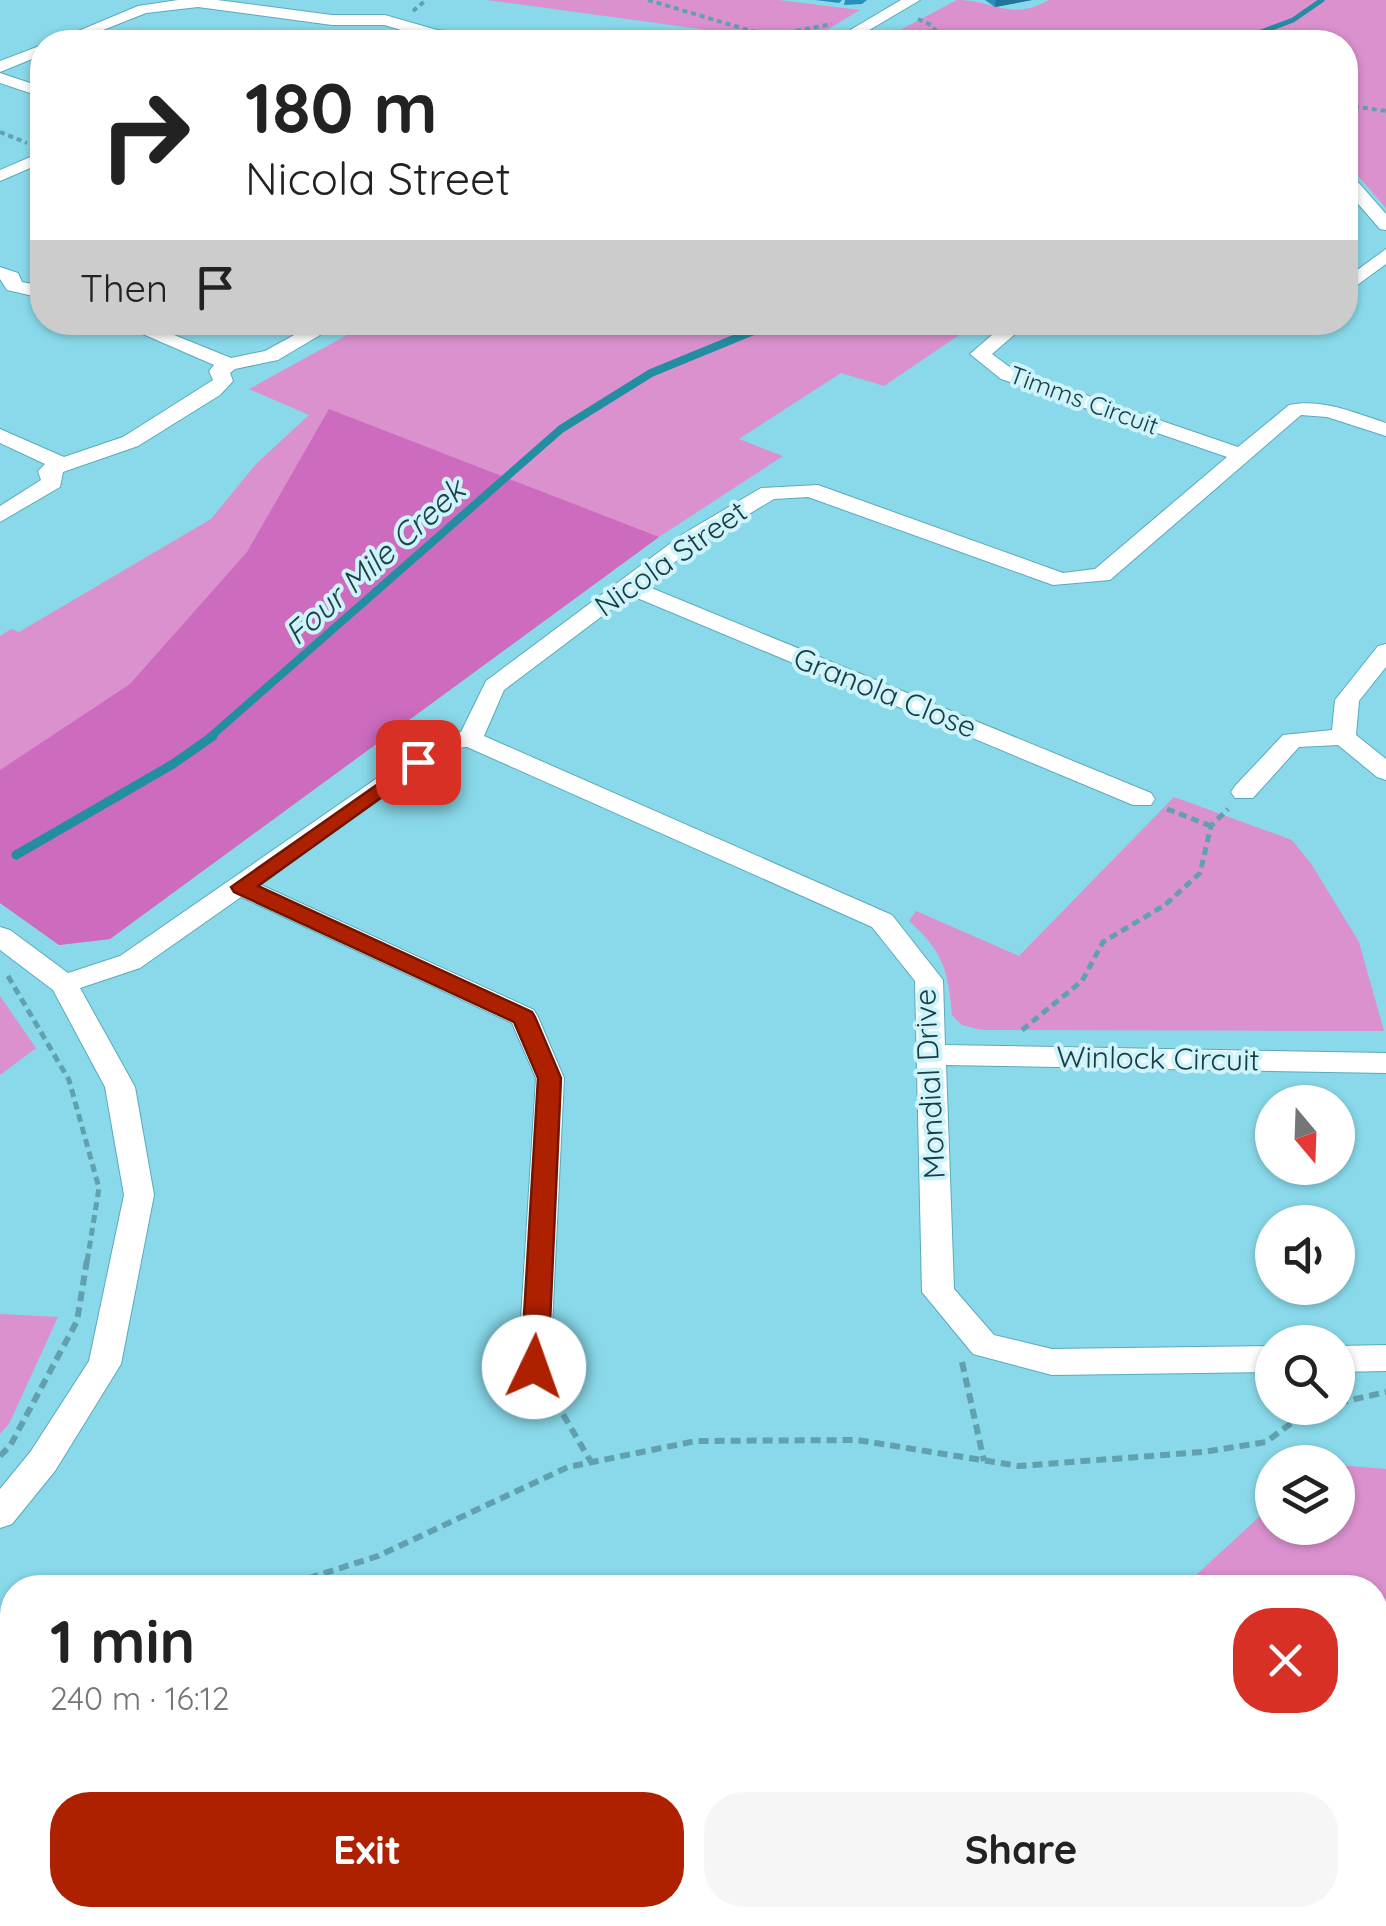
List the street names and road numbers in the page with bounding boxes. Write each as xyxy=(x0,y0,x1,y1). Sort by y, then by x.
street label: Timms Circuit xyxy=(1005,358,1163,441)
street label: Nicola Street xyxy=(587,492,754,625)
street label: Granola Close xyxy=(788,638,983,746)
street label: Mondial Drive xyxy=(905,988,953,1180)
street label: Winlock Circuit xyxy=(1056,1037,1260,1079)

